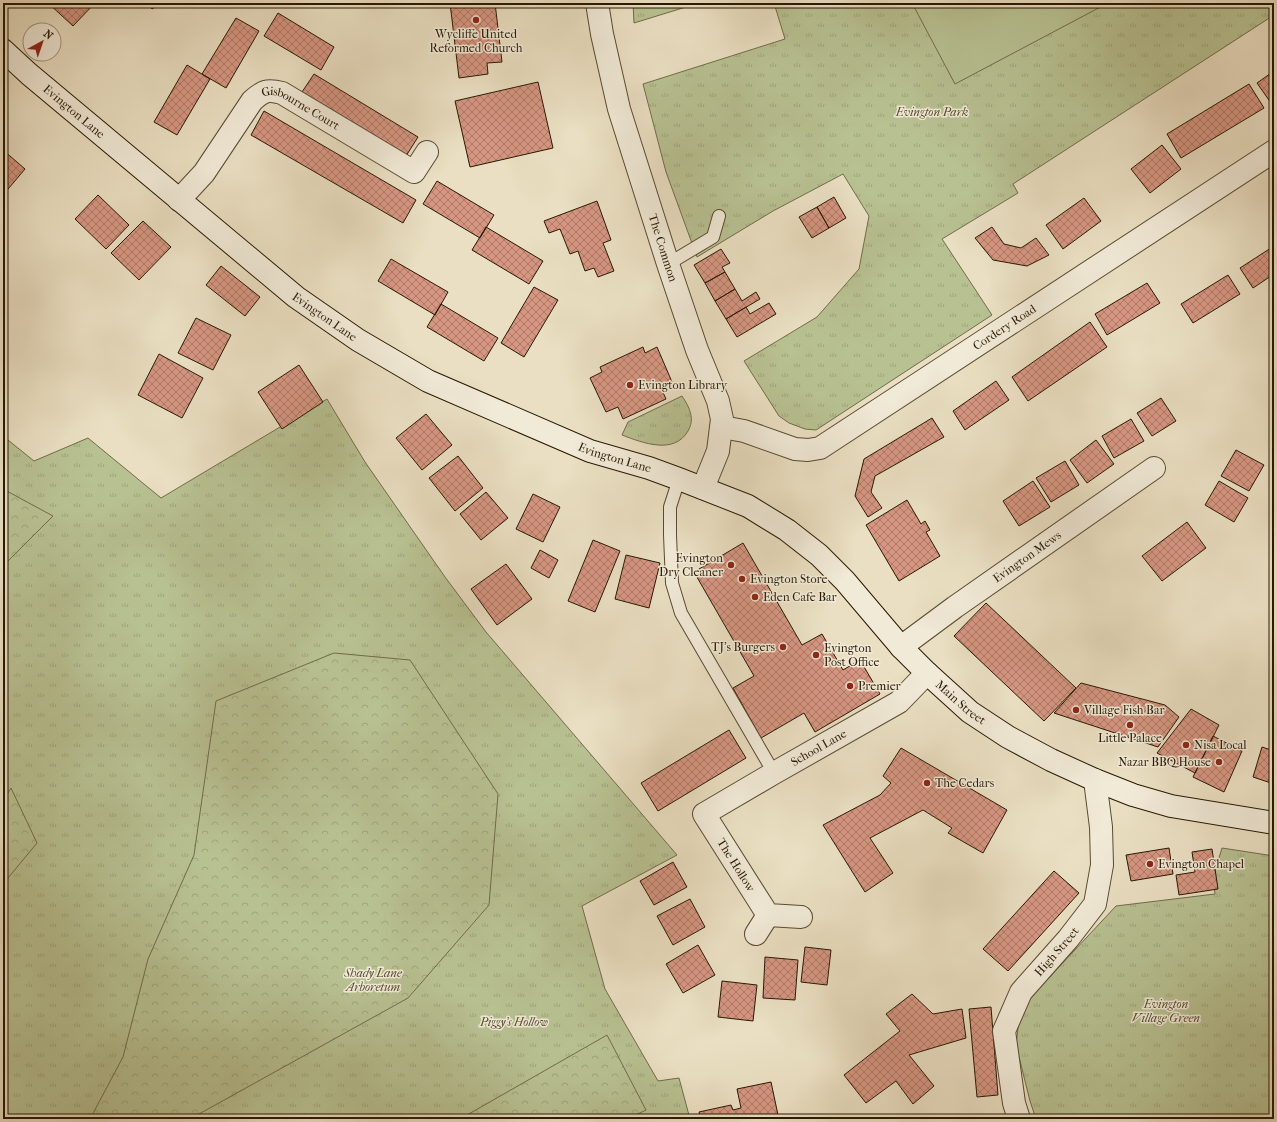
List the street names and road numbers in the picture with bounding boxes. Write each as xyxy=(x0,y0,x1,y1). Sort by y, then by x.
street label: Evington Lane xyxy=(40,82,108,141)
street label: Gisbourne Court xyxy=(260,84,343,133)
street label: The Common xyxy=(646,212,681,284)
street label: Evington Lane xyxy=(289,289,360,344)
street label: Cordery Road xyxy=(970,301,1039,353)
street label: Evington Lane xyxy=(576,440,653,475)
street label: Evington Mews xyxy=(990,528,1064,585)
street label: Main Street xyxy=(933,677,989,728)
street label: School Lane xyxy=(788,726,849,769)
street label: The Hollow xyxy=(714,836,758,895)
street label: High Street xyxy=(1032,924,1082,979)

